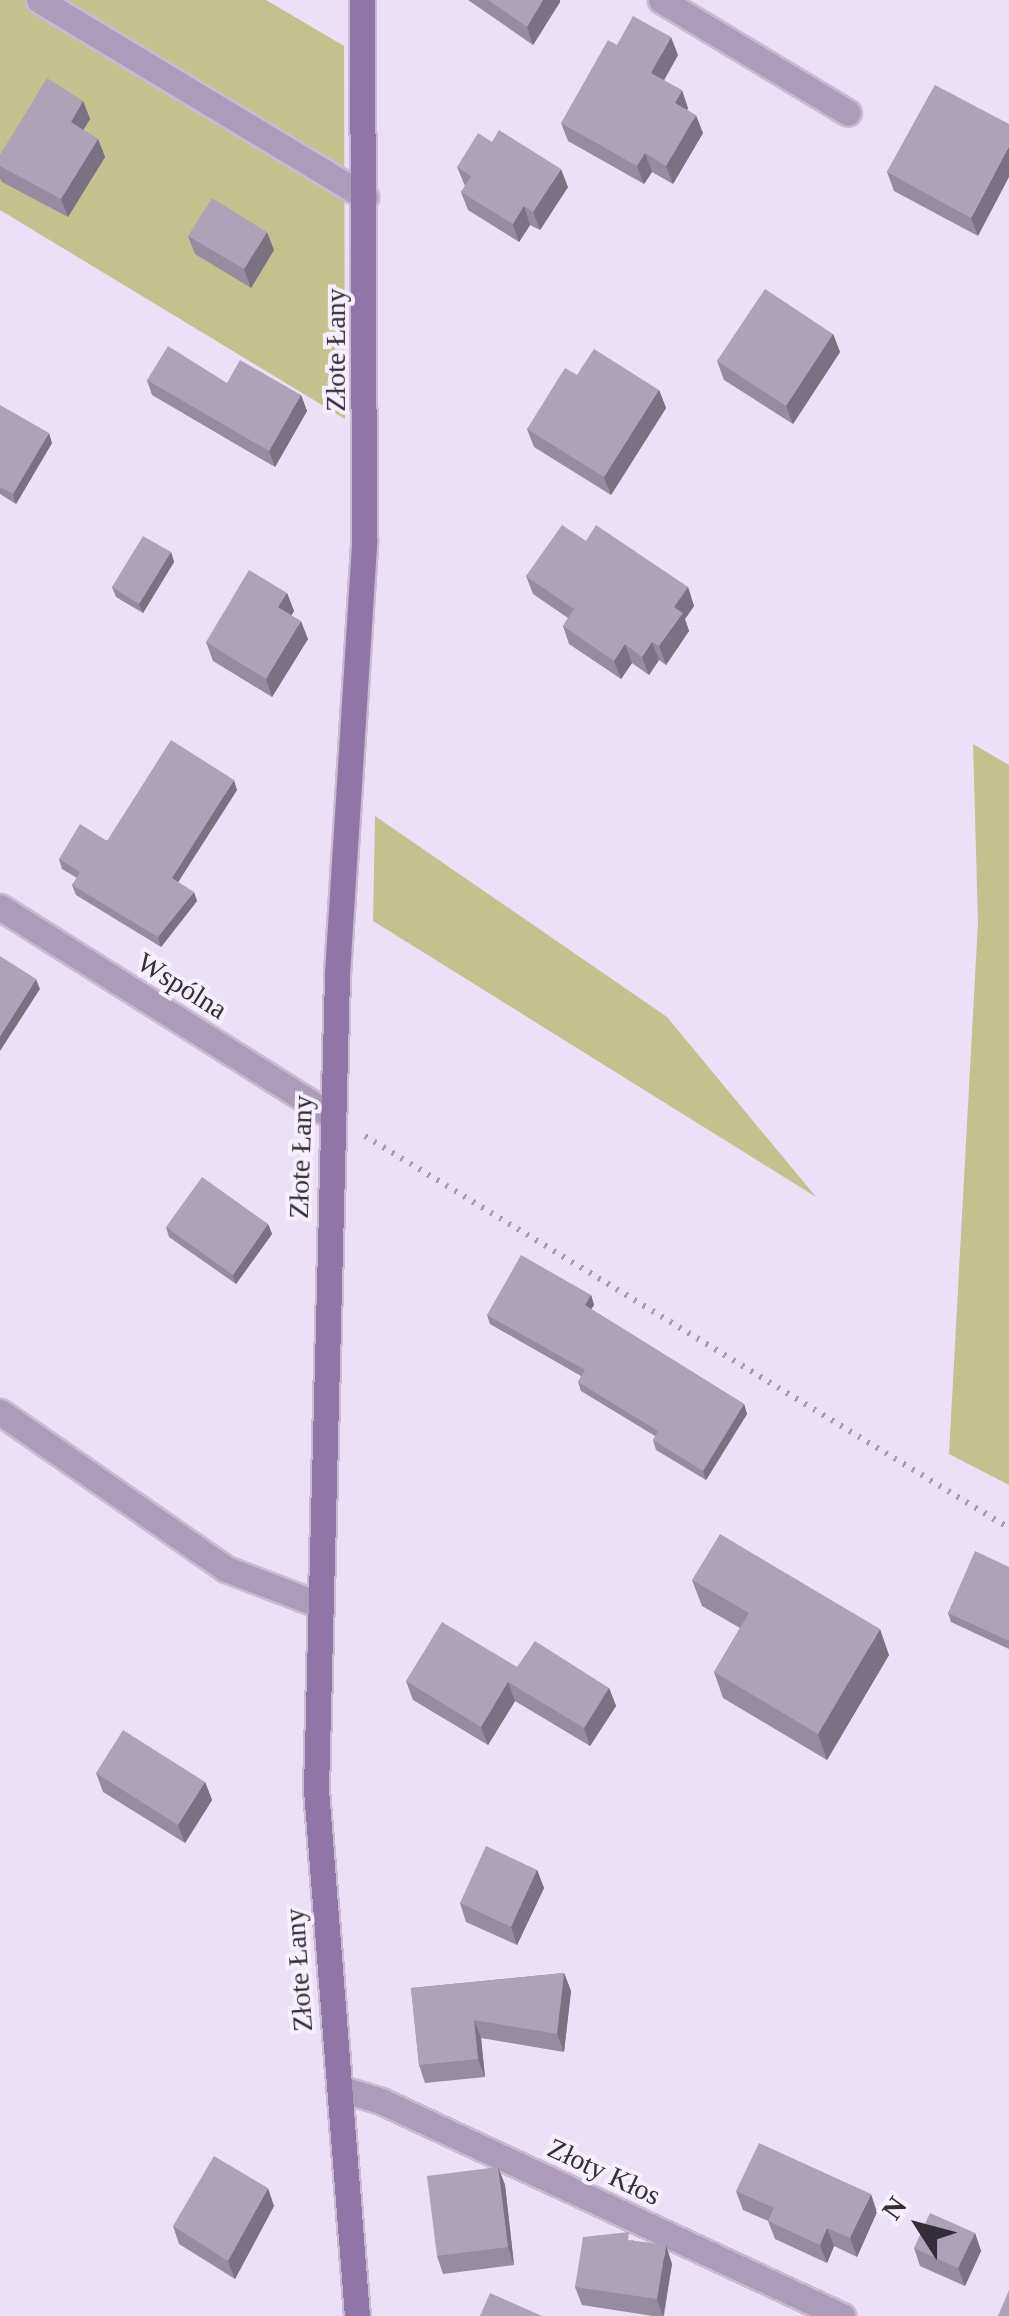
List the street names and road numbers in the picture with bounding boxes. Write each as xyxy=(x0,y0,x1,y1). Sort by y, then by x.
street label: Złote Łany xyxy=(319,288,353,412)
street label: Wspólna xyxy=(131,945,233,1027)
street label: Złote Łany xyxy=(282,1095,320,1219)
street label: Złote Łany xyxy=(278,1907,320,2033)
street label: Złoty Kłos xyxy=(542,2131,666,2213)

